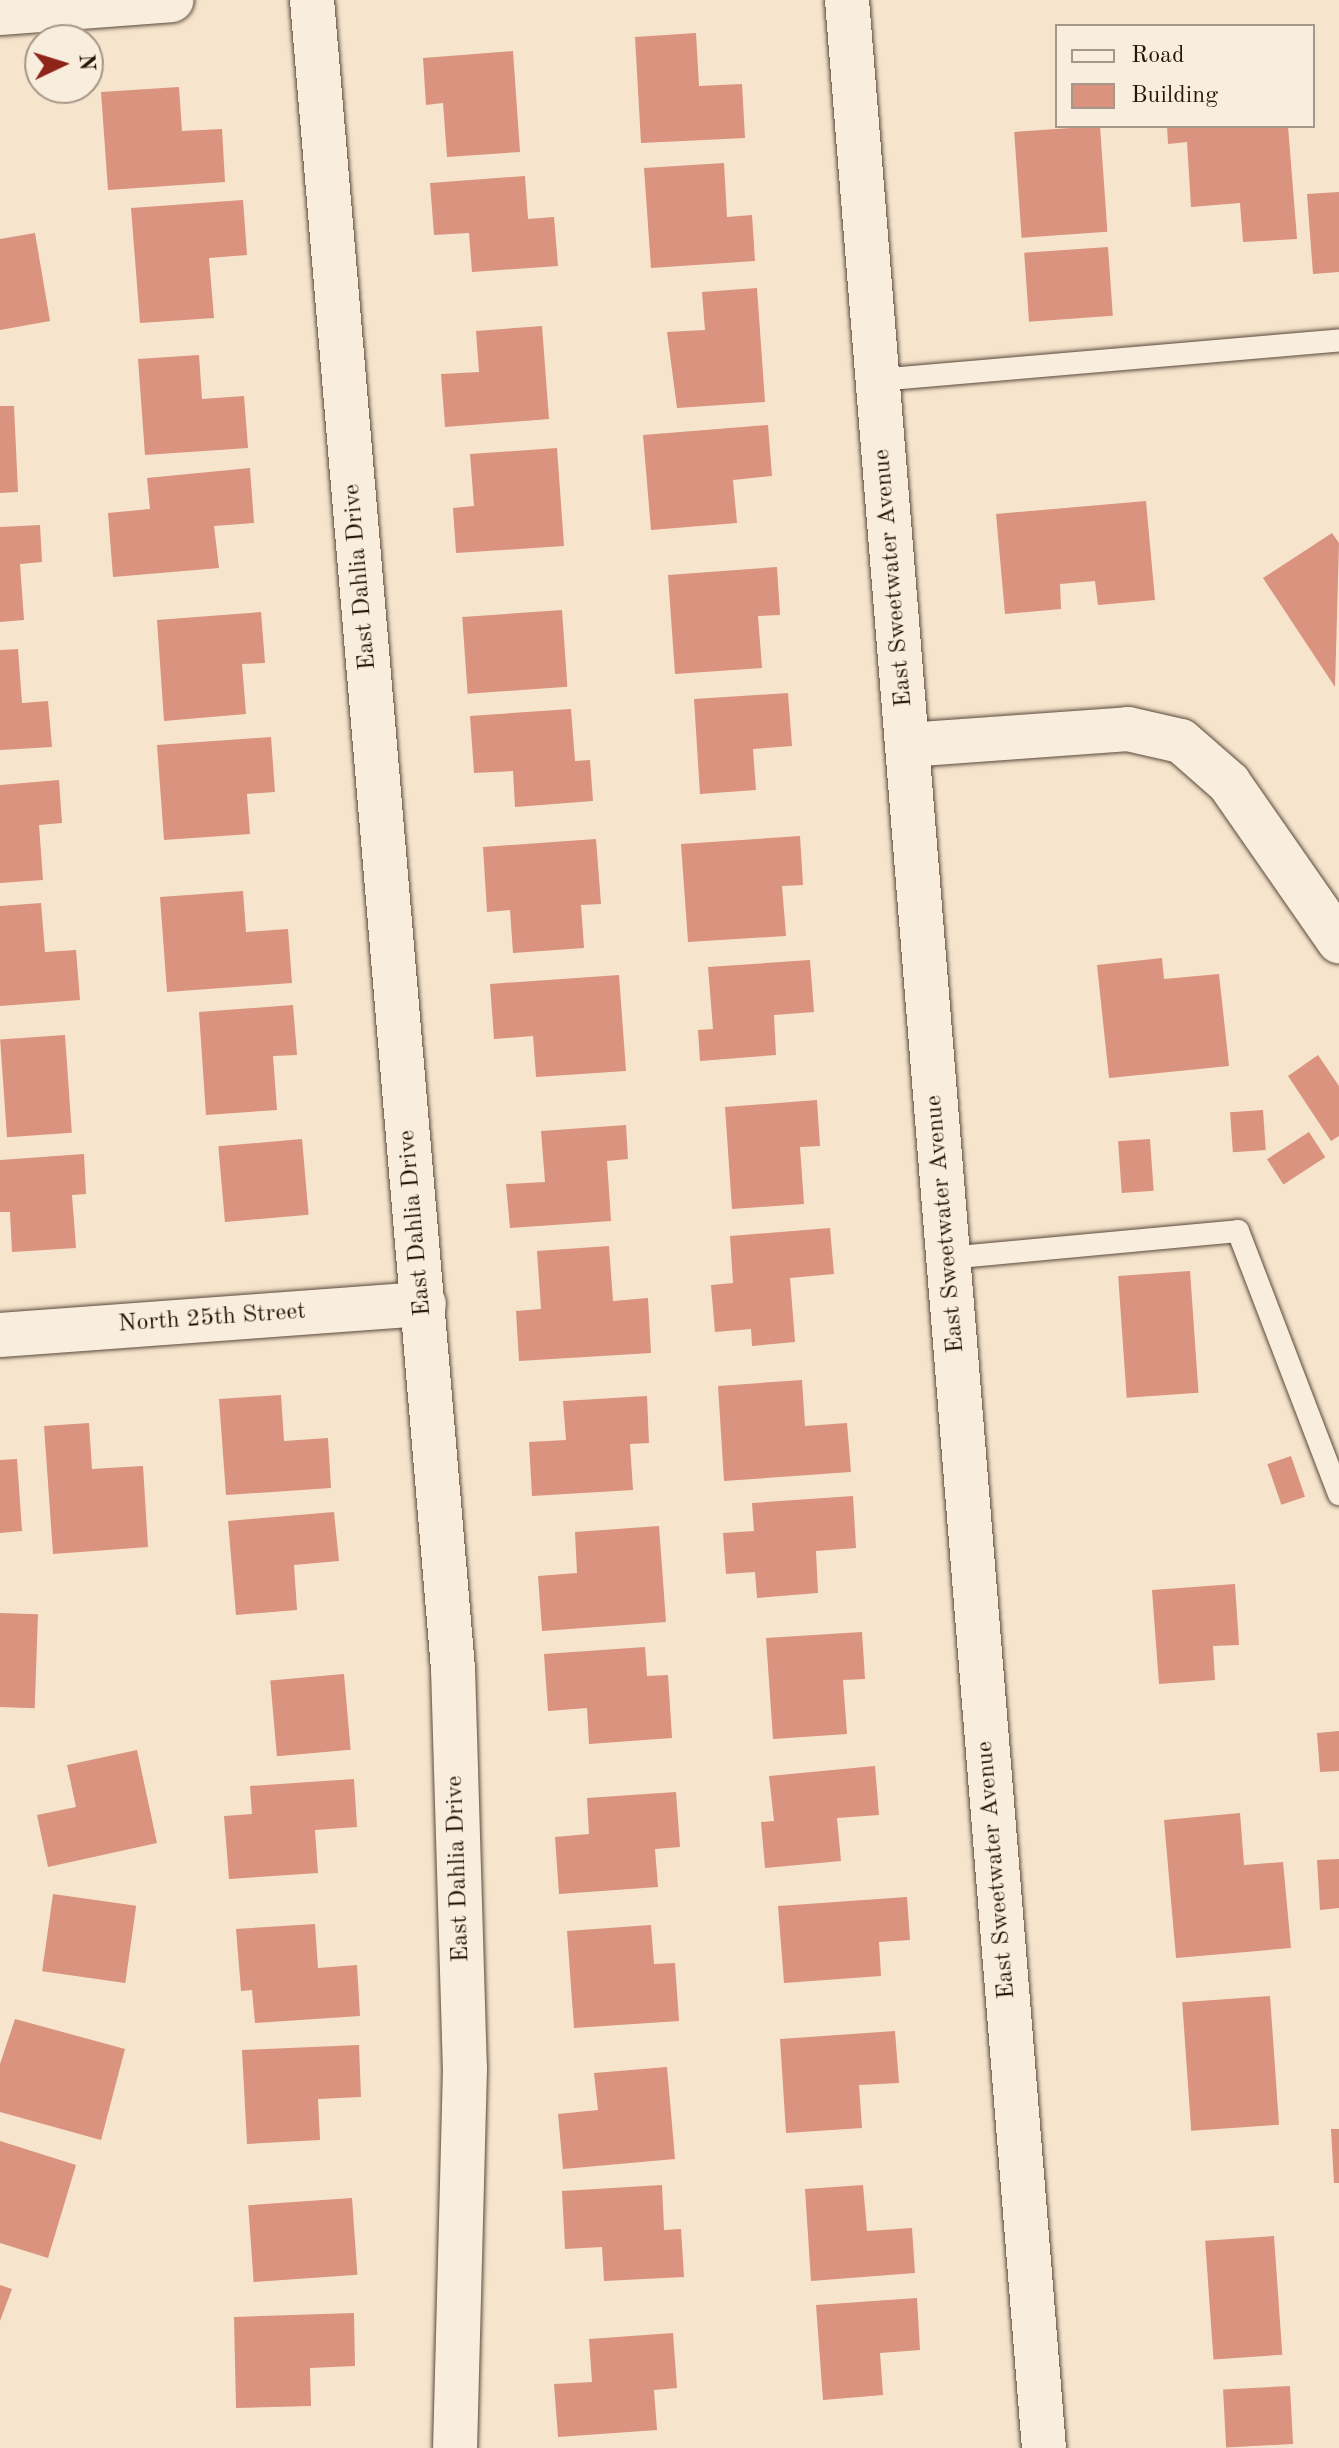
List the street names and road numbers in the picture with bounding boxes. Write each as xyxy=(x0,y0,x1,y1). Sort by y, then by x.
street label: East Sweetwater Avenue xyxy=(868,448,920,708)
street label: East Dahlia Drive xyxy=(339,483,383,671)
street label: East Sweetwater Avenue xyxy=(920,1094,972,1354)
street label: East Dahlia Drive xyxy=(394,1129,438,1317)
street label: North 25th Street xyxy=(117,1298,307,1340)
street label: East Sweetwater Avenue xyxy=(971,1740,1023,2000)
street label: East Dahlia Drive xyxy=(441,1775,477,1963)

